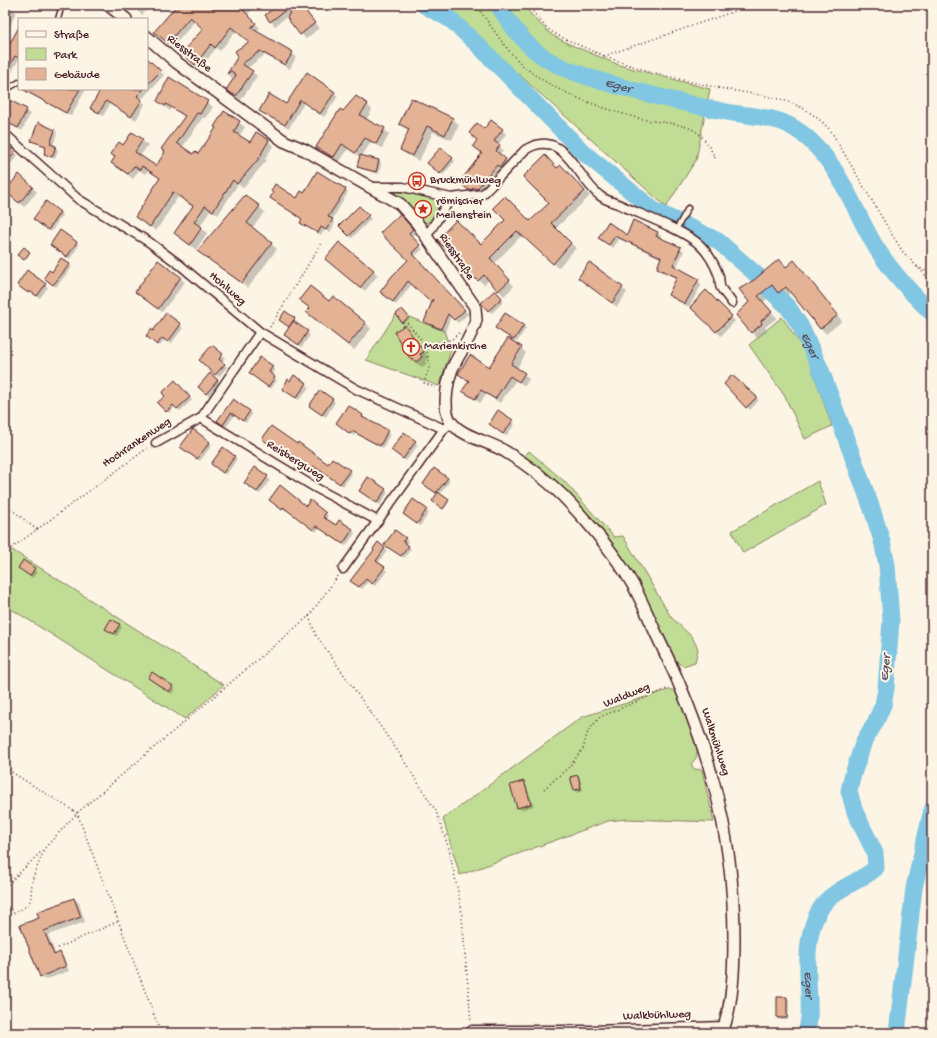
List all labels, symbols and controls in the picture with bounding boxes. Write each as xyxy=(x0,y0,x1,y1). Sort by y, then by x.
legend xyxy=(18,18,148,90)
text: Straße xyxy=(54,29,90,43)
street label: Riesstraße xyxy=(164,32,215,76)
text: Park xyxy=(53,49,79,63)
text: Gebäude xyxy=(54,69,100,83)
water label: Eger xyxy=(603,75,635,98)
bus stop icon: Bruckmühlweg xyxy=(407,171,427,191)
place label: Bruckmühlweg xyxy=(429,174,501,188)
place label: römischer Meilenstein xyxy=(436,195,492,223)
place icon: römischer Meilenstein xyxy=(413,199,433,219)
street label: Riesstraße xyxy=(435,231,477,284)
street label: Hohlweg xyxy=(206,269,249,309)
water label: Eger xyxy=(797,330,823,363)
church icon: Marienkirche xyxy=(401,337,421,357)
place label: Marienkirche xyxy=(424,340,487,354)
street label: Hochrankenweg xyxy=(100,415,174,471)
street label: Reisbergweg xyxy=(264,438,327,484)
water label: Eger xyxy=(877,652,895,682)
street label: Waldweg xyxy=(602,680,652,712)
street label: Walkmühlweg xyxy=(697,706,733,778)
water label: Eger xyxy=(800,971,817,1001)
street label: Walkbühlweg xyxy=(623,1008,692,1024)

